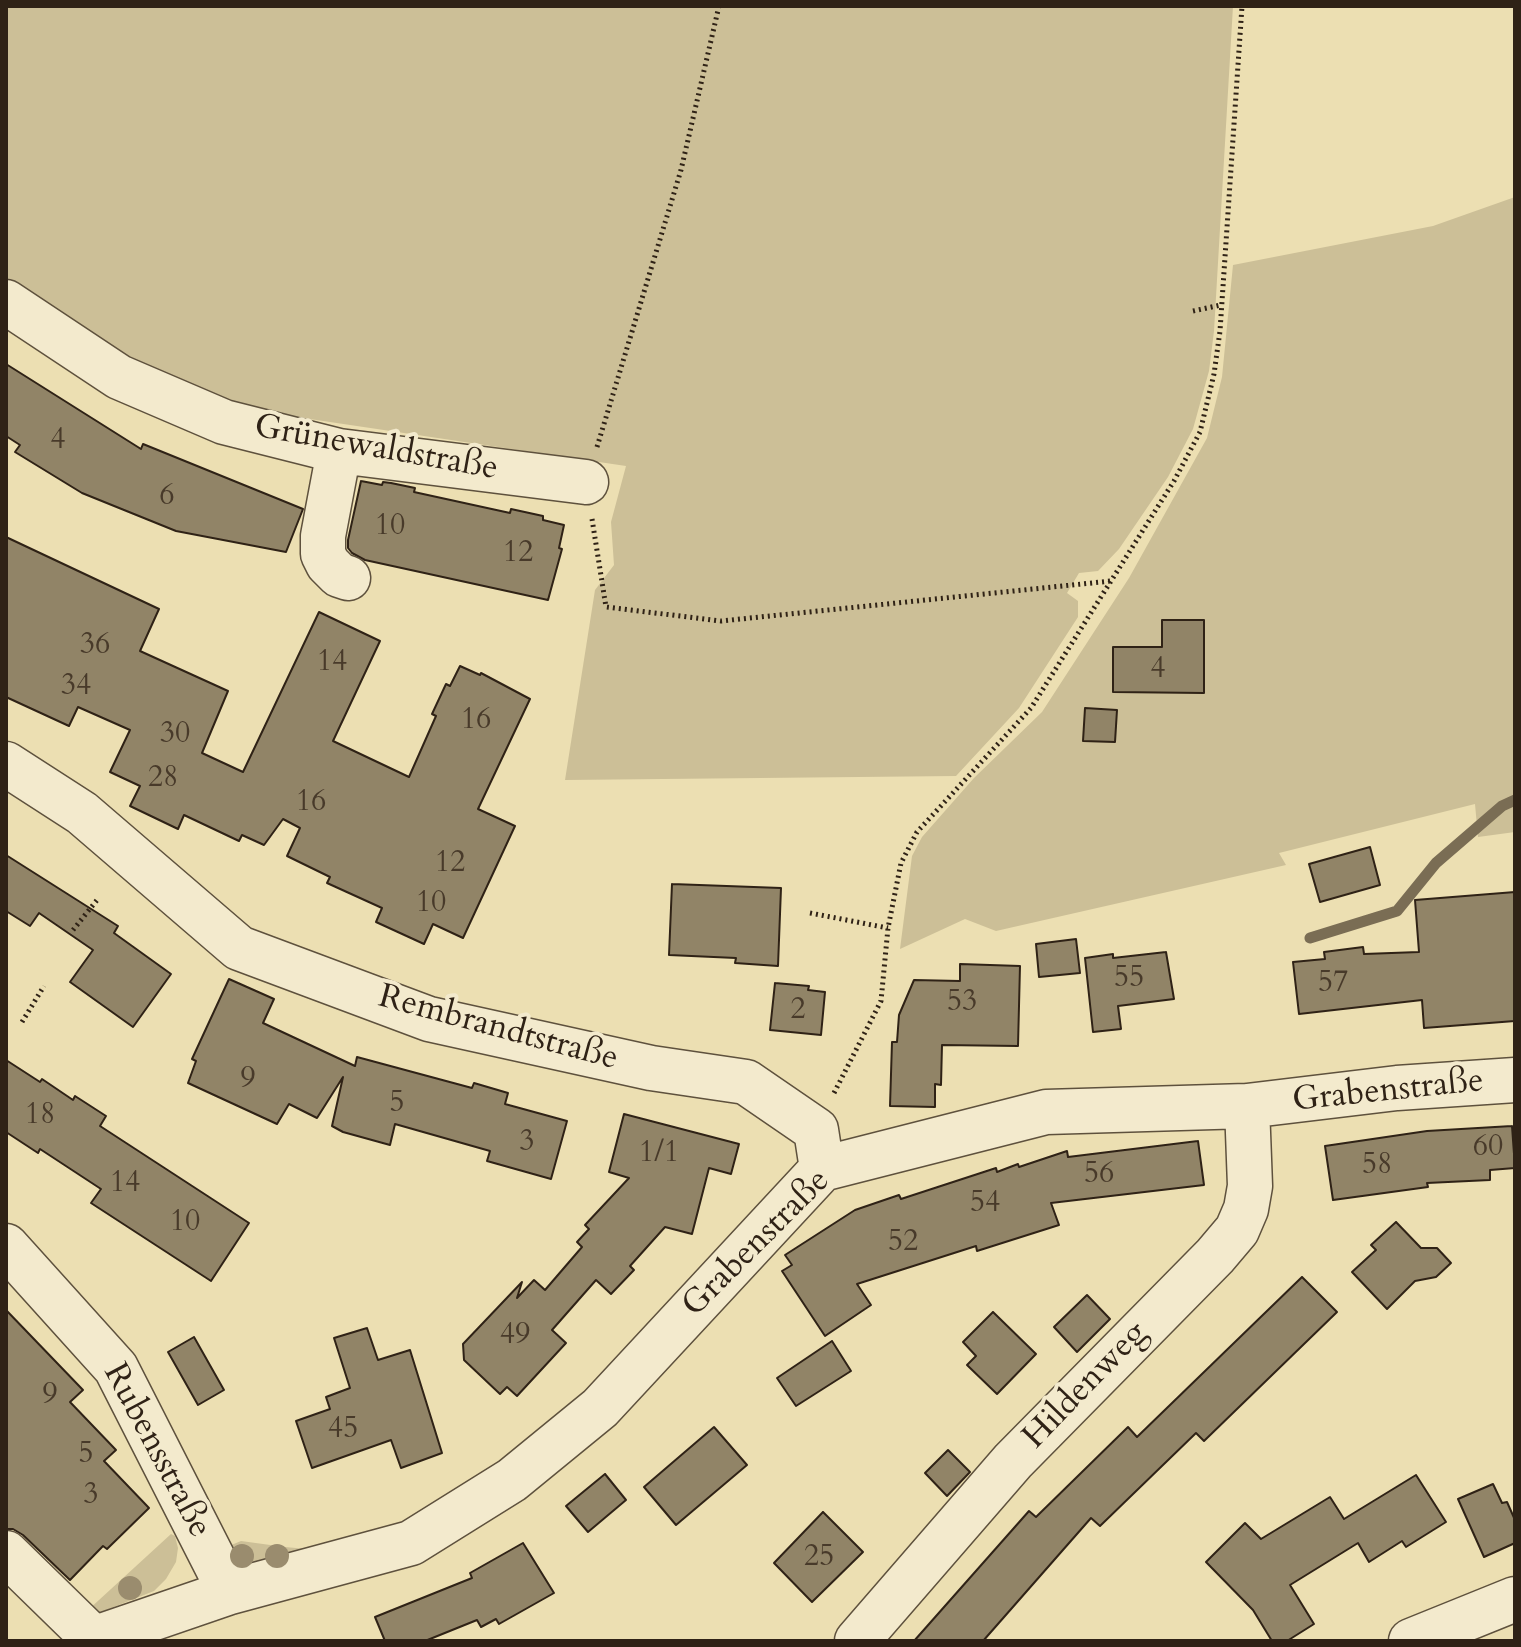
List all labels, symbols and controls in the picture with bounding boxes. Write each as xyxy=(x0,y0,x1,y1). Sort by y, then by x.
street label: Grünewaldstraße xyxy=(251,408,501,490)
house number: 4 xyxy=(50,423,66,459)
house number: 6 xyxy=(159,479,175,515)
house number: 10 xyxy=(375,509,405,545)
house number: 12 xyxy=(503,536,533,572)
house number: 36 xyxy=(80,628,110,664)
house number: 14 xyxy=(317,645,347,681)
house number: 4 xyxy=(1150,652,1166,688)
house number: 34 xyxy=(61,669,91,705)
house number: 16 xyxy=(461,703,491,739)
house number: 30 xyxy=(160,717,190,753)
house number: 28 xyxy=(148,761,178,797)
house number: 16 xyxy=(296,785,326,821)
house number: 12 xyxy=(435,846,465,882)
house number: 10 xyxy=(416,886,446,922)
house number: 55 xyxy=(1114,961,1144,997)
house number: 57 xyxy=(1318,966,1348,1002)
street label: Rembrandtstraße xyxy=(374,977,622,1081)
house number: 53 xyxy=(947,985,977,1021)
house number: 2 xyxy=(790,993,806,1029)
house number: 9 xyxy=(240,1062,256,1098)
street label: Grabenstraße xyxy=(1290,1062,1486,1122)
house number: 5 xyxy=(389,1086,405,1122)
house number: 18 xyxy=(25,1098,55,1134)
house number: 3 xyxy=(519,1125,535,1161)
house number: 60 xyxy=(1473,1130,1503,1166)
house number: 1/1 xyxy=(639,1136,679,1172)
house number: 58 xyxy=(1362,1148,1392,1184)
house number: 56 xyxy=(1084,1157,1114,1193)
street label: Grabenstraße xyxy=(675,1162,839,1326)
house number: 14 xyxy=(110,1166,140,1202)
house number: 54 xyxy=(970,1186,1000,1222)
house number: 10 xyxy=(170,1205,200,1241)
house number: 52 xyxy=(888,1225,918,1261)
street label: Hildenweg xyxy=(1015,1314,1157,1458)
house number: 49 xyxy=(500,1318,530,1354)
street label: Rubensstraße xyxy=(93,1357,219,1545)
house number: 9 xyxy=(42,1378,58,1414)
house number: 45 xyxy=(328,1412,358,1448)
house number: 5 xyxy=(78,1437,94,1473)
house number: 3 xyxy=(83,1478,99,1514)
house number: 25 xyxy=(804,1540,834,1576)

